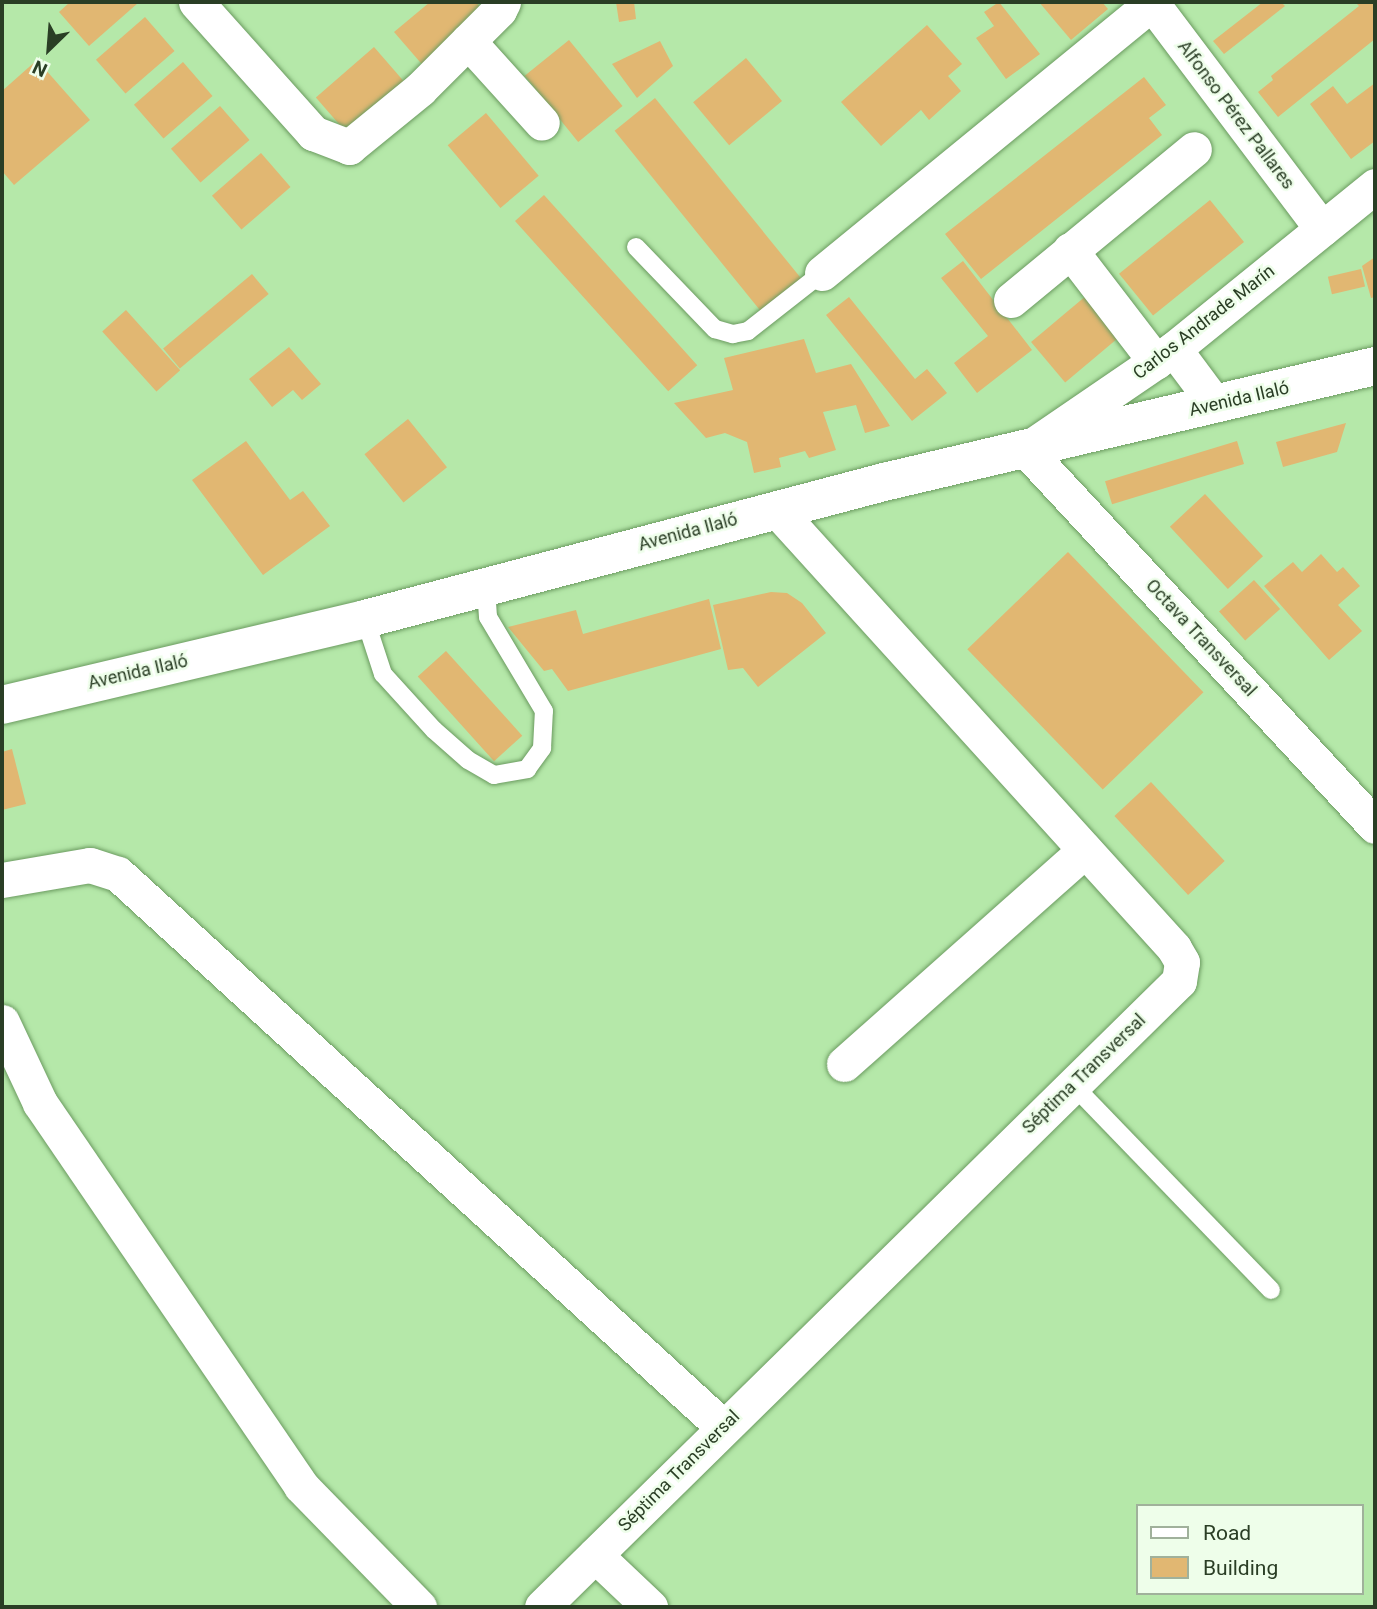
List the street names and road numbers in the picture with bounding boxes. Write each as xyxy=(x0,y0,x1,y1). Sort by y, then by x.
street label: Alfonso Pérez Pallares xyxy=(1173,36,1299,194)
street label: Carlos Andrade Marín xyxy=(1129,260,1279,384)
street label: Avenida Ilaló xyxy=(1187,377,1291,421)
street label: Avenida Ilaló xyxy=(636,508,740,556)
street label: Octava Transversal xyxy=(1141,575,1261,701)
street label: Avenida Ilaló xyxy=(86,650,190,694)
street label: Séptima Transversal xyxy=(1018,1010,1150,1138)
street label: Séptima Transversal xyxy=(614,1406,744,1536)

